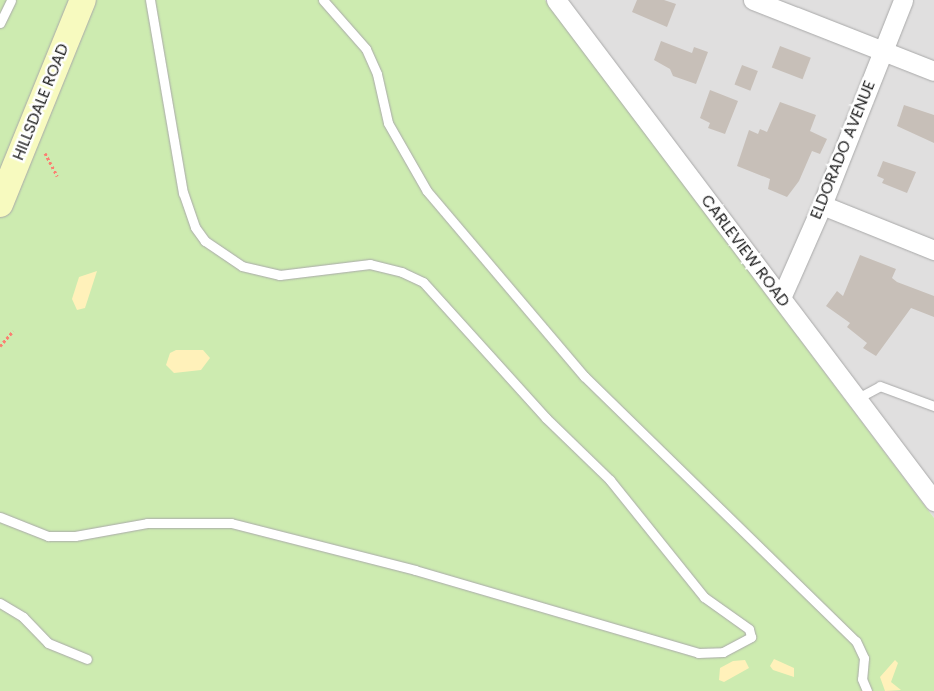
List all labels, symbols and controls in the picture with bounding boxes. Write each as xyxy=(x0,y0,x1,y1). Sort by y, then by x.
street label: HILLSDALE ROAD xyxy=(9,41,73,163)
street label: ELDORADO AVENUE xyxy=(806,78,880,222)
street label: CARLEVIEW ROAD xyxy=(697,191,793,311)

